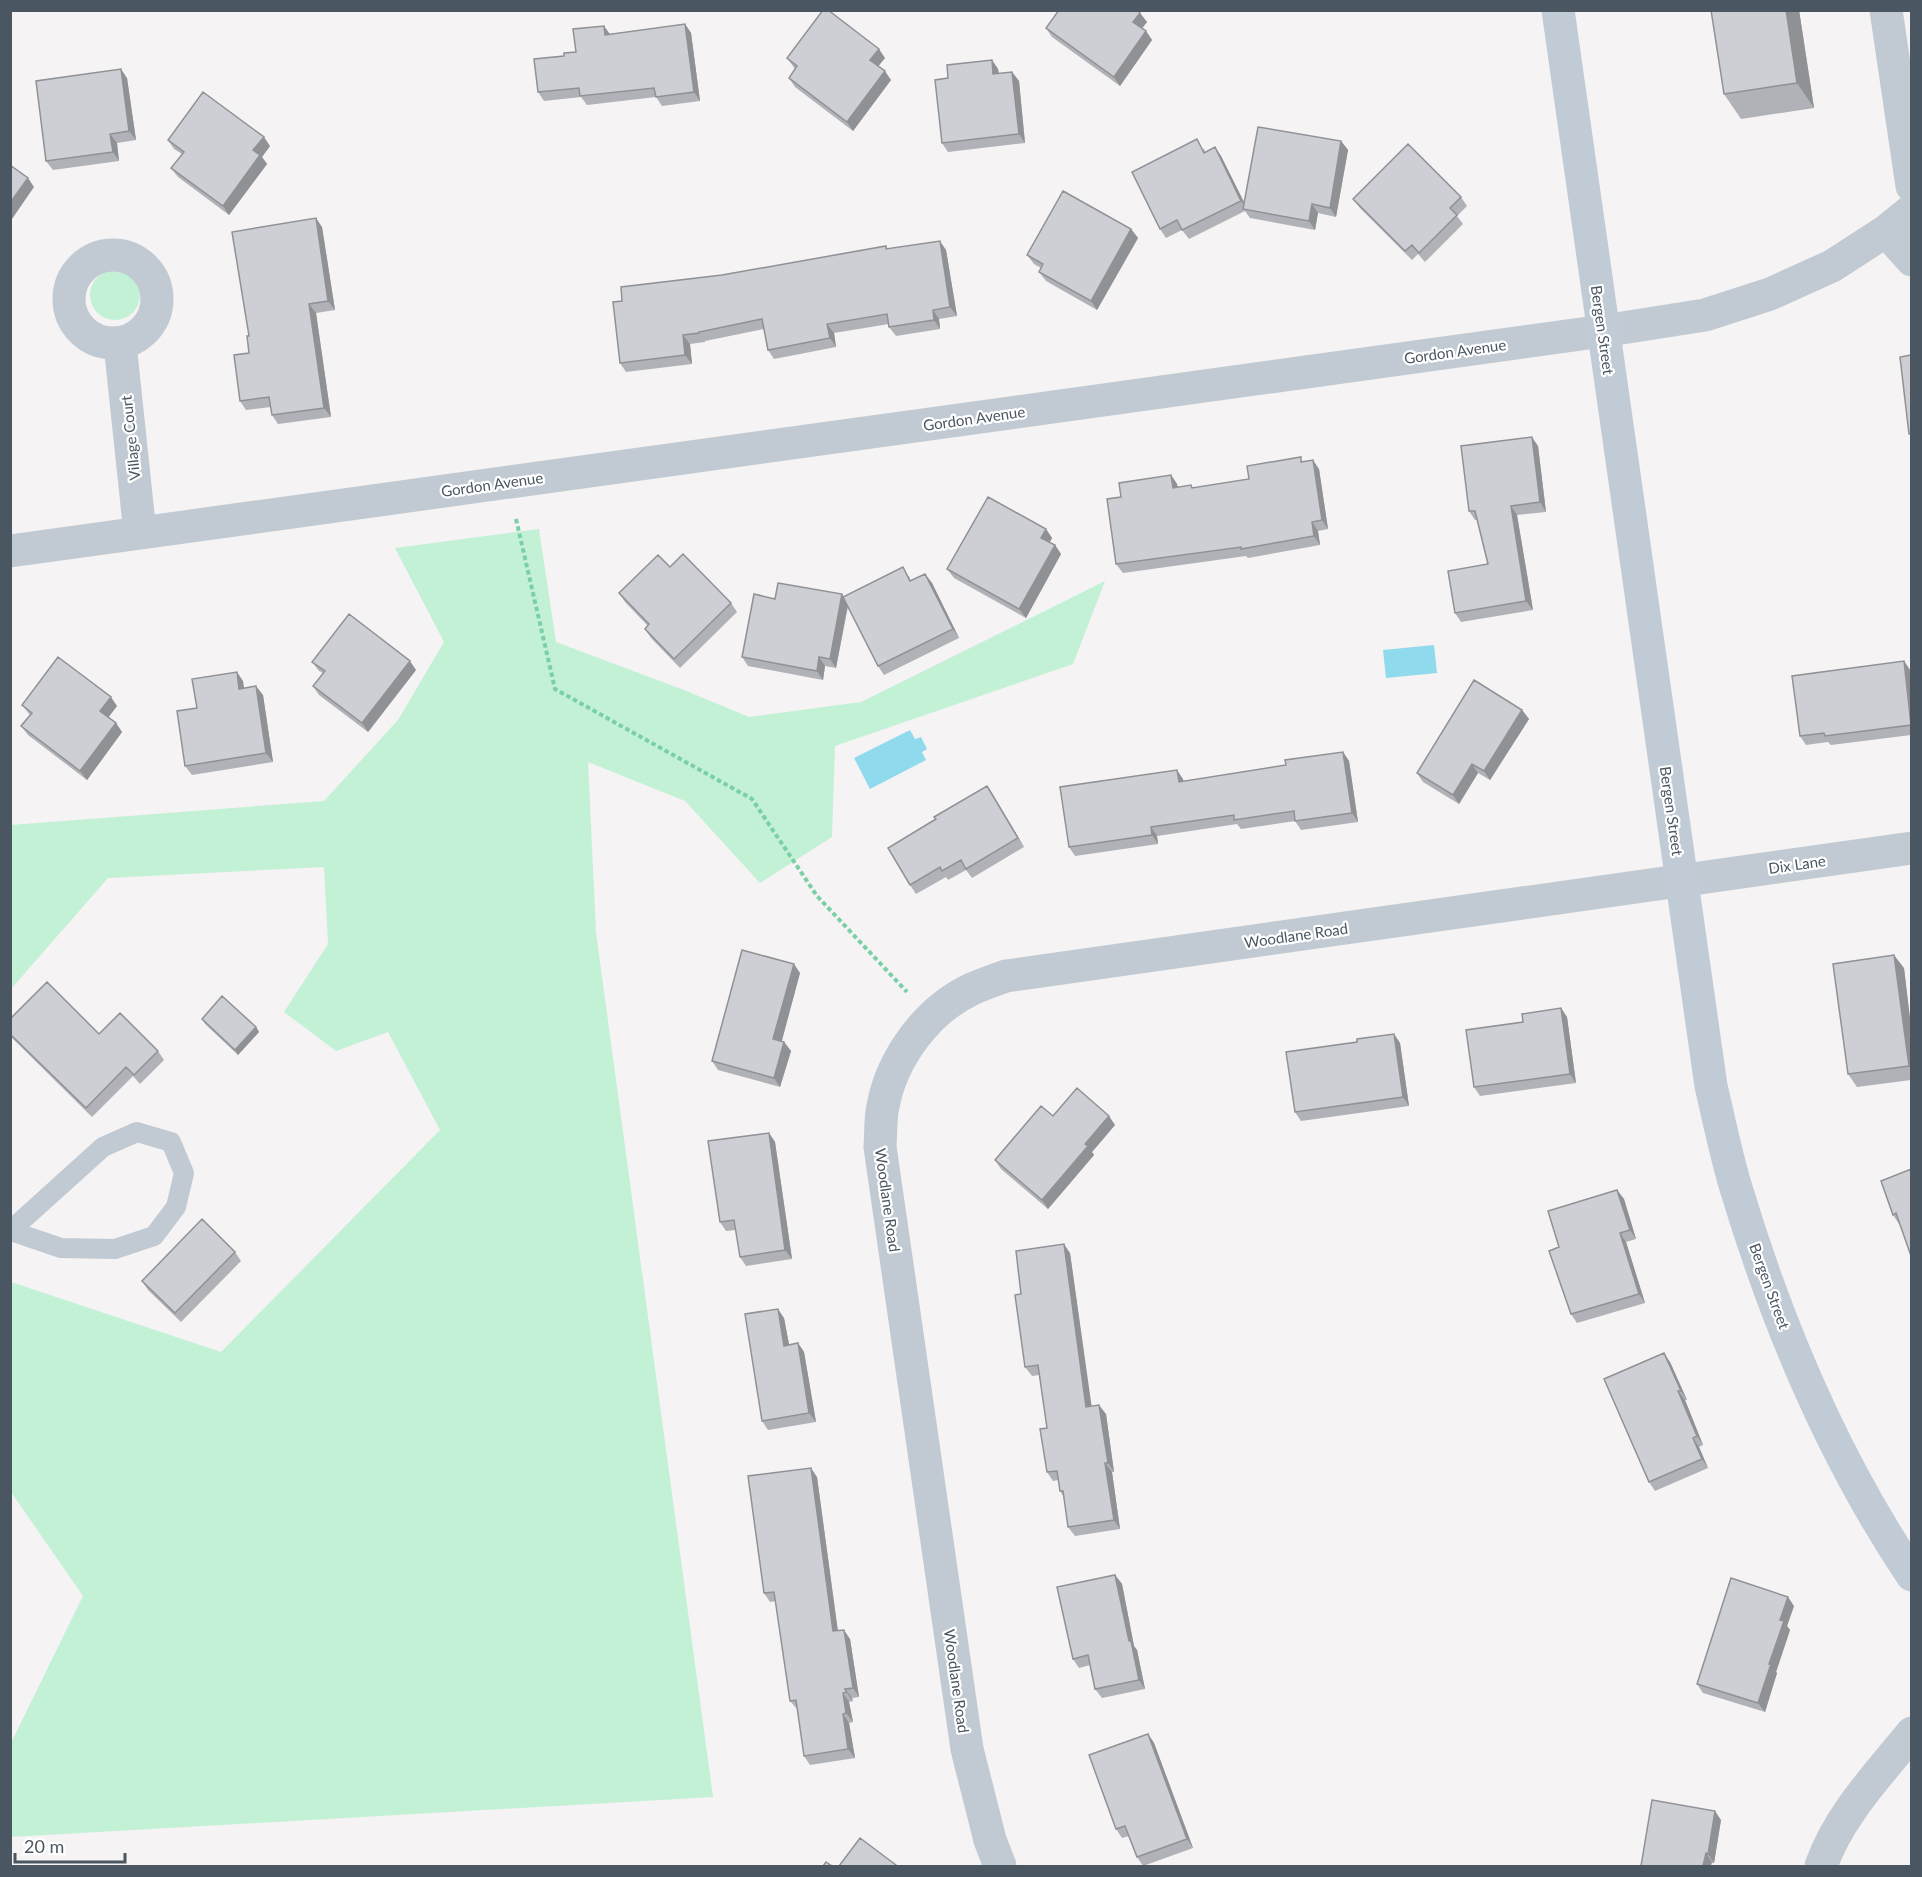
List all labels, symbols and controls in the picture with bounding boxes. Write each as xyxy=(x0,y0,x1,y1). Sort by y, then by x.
street label: Bergen Street xyxy=(1588,284,1618,376)
street label: Gordon Avenue xyxy=(1403,335,1507,367)
street label: Village Court xyxy=(117,394,143,481)
street label: Gordon Avenue xyxy=(922,402,1026,434)
street label: Gordon Avenue xyxy=(440,468,544,500)
street label: Bergen Street xyxy=(1657,765,1687,857)
street label: Dix Lane xyxy=(1767,851,1827,877)
street label: Woodlane Road xyxy=(1243,919,1349,951)
street label: Woodlane Road xyxy=(872,1147,904,1253)
street label: Bergen Street xyxy=(1746,1241,1794,1332)
street label: Woodlane Road xyxy=(941,1628,973,1734)
scale bar xyxy=(15,1826,124,1864)
text: 20 m xyxy=(24,1835,64,1857)

